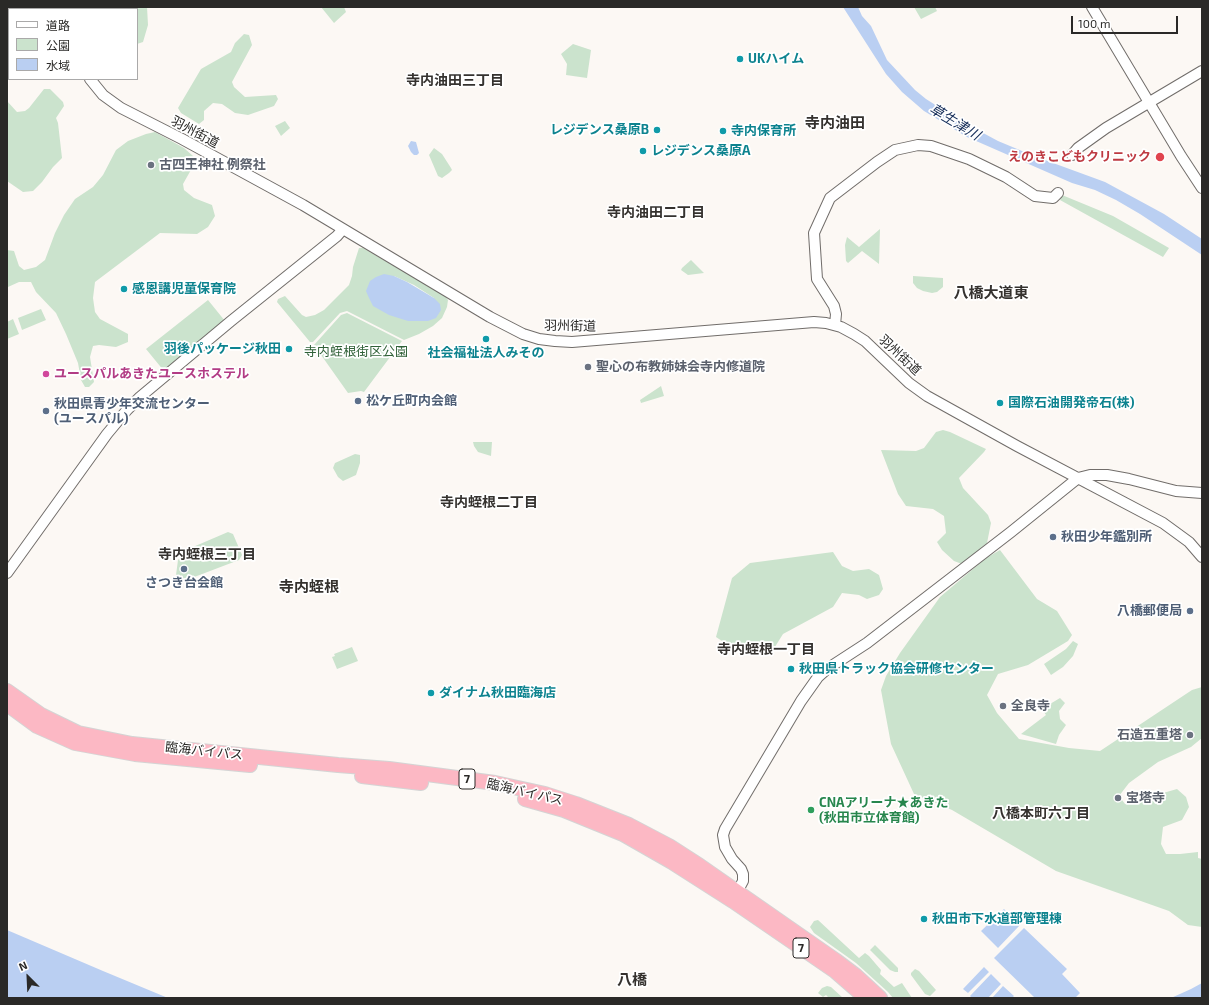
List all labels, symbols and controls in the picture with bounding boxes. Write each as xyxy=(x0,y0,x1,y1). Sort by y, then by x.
legend xyxy=(8,8,138,80)
scale bar xyxy=(1073,8,1180,34)
text: 100 m xyxy=(1078,16,1110,30)
text: 道路 xyxy=(46,18,70,32)
text: 公園 xyxy=(46,38,70,52)
place label: UKハイム xyxy=(748,51,804,67)
marker: UKハイム xyxy=(735,54,745,64)
text: 水域 xyxy=(46,58,70,72)
district label: 寺内油田三丁目 xyxy=(406,72,504,88)
water label: 草生津川 xyxy=(927,100,983,144)
street label: 羽州街道 xyxy=(168,113,222,151)
district label: 寺内油田 xyxy=(805,114,865,132)
place label: レジデンス桑原B xyxy=(550,122,649,138)
place label: 寺内保育所 xyxy=(731,123,796,139)
marker: レジデンス桑原B xyxy=(652,125,662,135)
marker: 寺内保育所 xyxy=(718,126,728,136)
place label: レジデンス桑原A xyxy=(651,143,750,159)
marker: レジデンス桑原A xyxy=(638,146,648,156)
place label: えのきこどもクリニック xyxy=(1008,149,1151,165)
marker: えのきこどもクリニック xyxy=(1154,151,1166,163)
place label: 古四王神社 例祭社 xyxy=(159,157,266,173)
marker: 古四王神社 例祭社 xyxy=(146,160,156,170)
district label: 寺内油田二丁目 xyxy=(607,204,705,220)
place label: 感恩講児童保育院 xyxy=(132,281,236,297)
marker: 感恩講児童保育院 xyxy=(119,284,129,294)
district label: 八橋大道東 xyxy=(954,284,1028,302)
street label: 羽州街道 xyxy=(544,318,596,334)
street label: 羽州街道 xyxy=(876,332,924,378)
marker: 社会福祉法人みその xyxy=(481,334,491,344)
place label: 羽後パッケージ秋田 xyxy=(164,341,281,357)
marker: 羽後パッケージ秋田 xyxy=(284,344,294,354)
park label: 寺内蛭根街区公園 xyxy=(304,344,408,360)
place label: 社会福祉法人みその xyxy=(428,345,544,361)
place label: 聖心の布教姉妹会寺内修道院 xyxy=(596,359,765,375)
marker: 聖心の布教姉妹会寺内修道院 xyxy=(583,362,593,372)
place label: ユースパルあきたユースホステル xyxy=(54,366,249,382)
marker: ユースパルあきたユースホステル xyxy=(41,369,51,379)
place label: 松ケ丘町内会館 xyxy=(366,393,457,409)
place label: 国際石油開発帝石(株) xyxy=(1008,395,1135,411)
place label: 秋田県青少年交流センター (ユースパル) xyxy=(54,396,210,427)
marker: 松ケ丘町内会館 xyxy=(353,396,363,406)
marker: 国際石油開発帝石(株) xyxy=(995,398,1005,408)
marker: 秋田県青少年交流センター (ユースパル) xyxy=(41,406,51,416)
district label: 寺内蛭根二丁目 xyxy=(440,494,538,510)
place label: 秋田少年鑑別所 xyxy=(1061,529,1152,545)
marker: 秋田少年鑑別所 xyxy=(1048,532,1058,542)
district label: 寺内蛭根三丁目 xyxy=(158,546,256,562)
marker: さつき台会館 xyxy=(179,564,189,574)
place label: さつき台会館 xyxy=(145,575,223,591)
district label: 寺内蛭根 xyxy=(279,578,339,596)
place label: 八橋郵便局 xyxy=(1117,603,1182,619)
marker: 八橋郵便局 xyxy=(1185,606,1195,616)
district label: 寺内蛭根一丁目 xyxy=(717,641,815,657)
place label: 秋田県トラック協会研修センター xyxy=(799,661,994,677)
marker: 秋田県トラック協会研修センター xyxy=(786,664,796,674)
place label: ダイナム秋田臨海店 xyxy=(439,685,556,701)
marker: ダイナム秋田臨海店 xyxy=(426,688,436,698)
place label: 全良寺 xyxy=(1011,698,1050,714)
marker: 全良寺 xyxy=(998,701,1008,711)
place label: 石造五重塔 xyxy=(1117,727,1182,743)
marker: 石造五重塔 xyxy=(1185,730,1195,740)
street label: 臨海バイパス xyxy=(164,739,244,763)
road number: 7 xyxy=(459,769,475,789)
street label: 臨海バイパス xyxy=(485,776,565,808)
place label: 宝塔寺 xyxy=(1126,790,1165,806)
marker: 宝塔寺 xyxy=(1113,793,1123,803)
place label: CNAアリーナ★あきた (秋田市立体育館) xyxy=(819,795,949,826)
marker: CNAアリーナ★あきた (秋田市立体育館) xyxy=(806,805,816,815)
district label: 八橋本町六丁目 xyxy=(992,805,1090,821)
place label: 秋田市下水道部管理棟 xyxy=(932,911,1062,927)
marker: 秋田市下水道部管理棟 xyxy=(919,914,929,924)
road number: 7 xyxy=(793,938,809,958)
north arrow xyxy=(8,957,48,997)
text: N xyxy=(17,958,29,973)
district label: 八橋 xyxy=(617,971,647,989)

